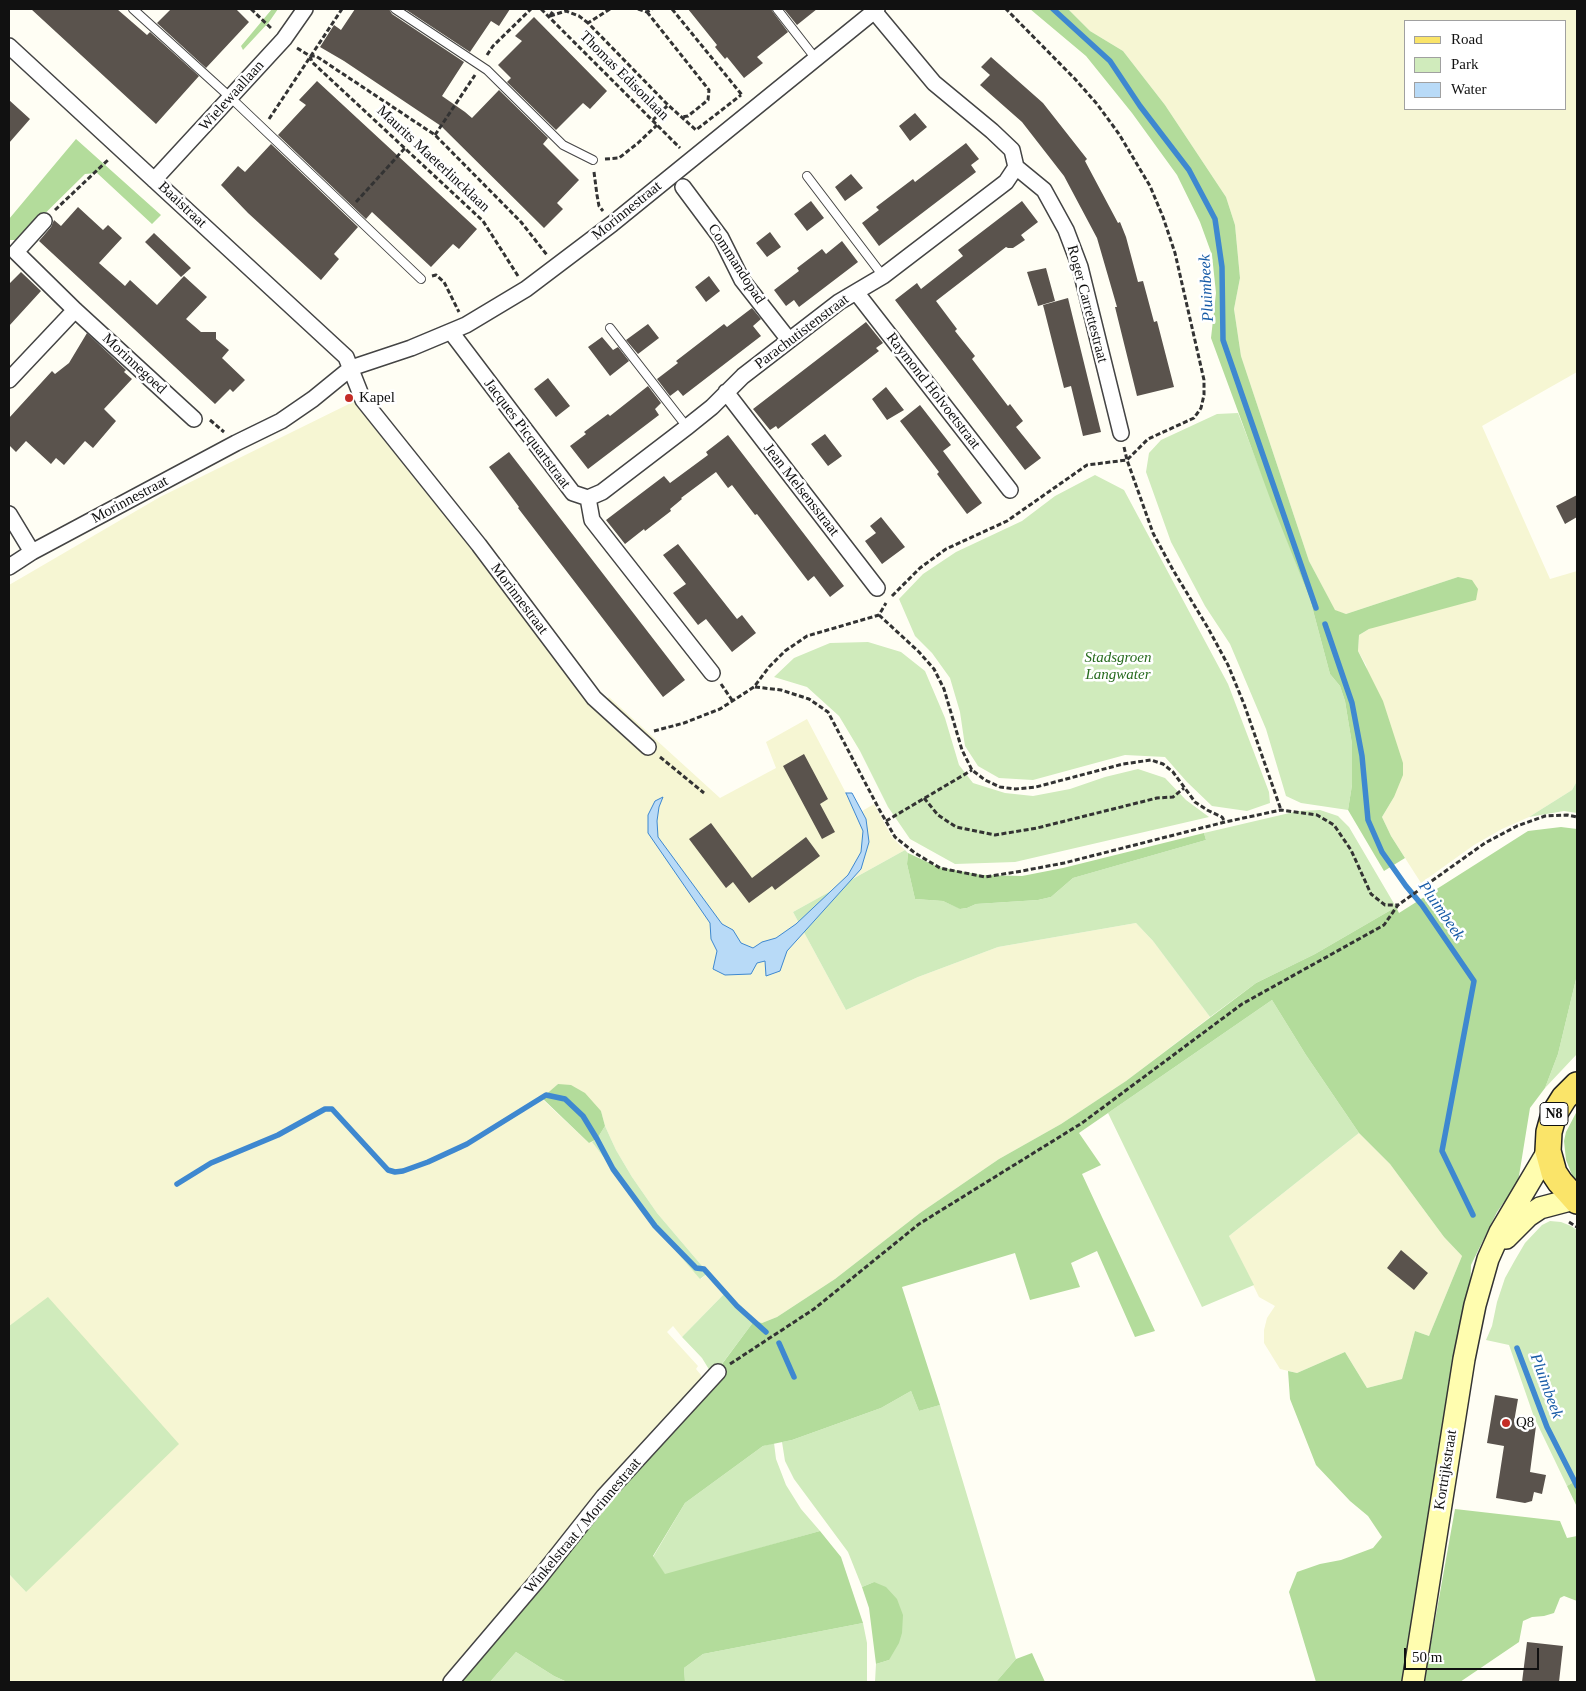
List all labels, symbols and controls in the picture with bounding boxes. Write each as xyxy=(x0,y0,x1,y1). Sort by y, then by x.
legend xyxy=(1404,20,1566,110)
street label: Thomas Edisonlaan xyxy=(576,28,672,124)
text: Road xyxy=(1451,31,1483,47)
text: Park xyxy=(1451,56,1479,72)
street label: Wielewaallaan xyxy=(196,57,268,135)
text: Water xyxy=(1451,81,1486,97)
street label: Maurits Maeterlincklaan xyxy=(373,102,493,216)
street label: Baaistraat xyxy=(154,178,210,232)
street label: Morinnestraat xyxy=(589,178,665,244)
street label: Commandopad xyxy=(703,221,769,307)
street label: Roger Carrettestraat xyxy=(1063,243,1111,365)
water label: Pluimbeek xyxy=(1196,254,1218,322)
street label: Parachutistenstraat xyxy=(751,291,853,373)
street label: Raymond Holvoetstraat xyxy=(882,329,984,453)
street label: Morinnegoed xyxy=(98,330,170,398)
street label: Jacques Picquartstraat xyxy=(480,376,574,492)
place label: Kapel xyxy=(359,389,395,407)
marker: Kapel xyxy=(343,392,355,404)
street label: Jean Melsensstraat xyxy=(759,440,843,540)
street label: Morinnestraat xyxy=(89,472,171,528)
street label: Morinnestraat xyxy=(486,560,552,638)
park label: Stadsgroen Langwater xyxy=(1085,649,1151,684)
water label: Pluimbeek xyxy=(1414,878,1468,944)
road number: N8 xyxy=(1540,1102,1568,1126)
water label: Pluimbeek xyxy=(1525,1351,1567,1421)
place label: Q8 xyxy=(1516,1414,1534,1432)
marker: Q8 xyxy=(1500,1417,1512,1429)
street label: Kortrijkstraat xyxy=(1431,1429,1461,1511)
street label: Winkelstraat / Morinnestraat xyxy=(521,1454,645,1598)
scale bar xyxy=(1406,1638,1541,1670)
text: 50 m xyxy=(1412,1649,1442,1665)

